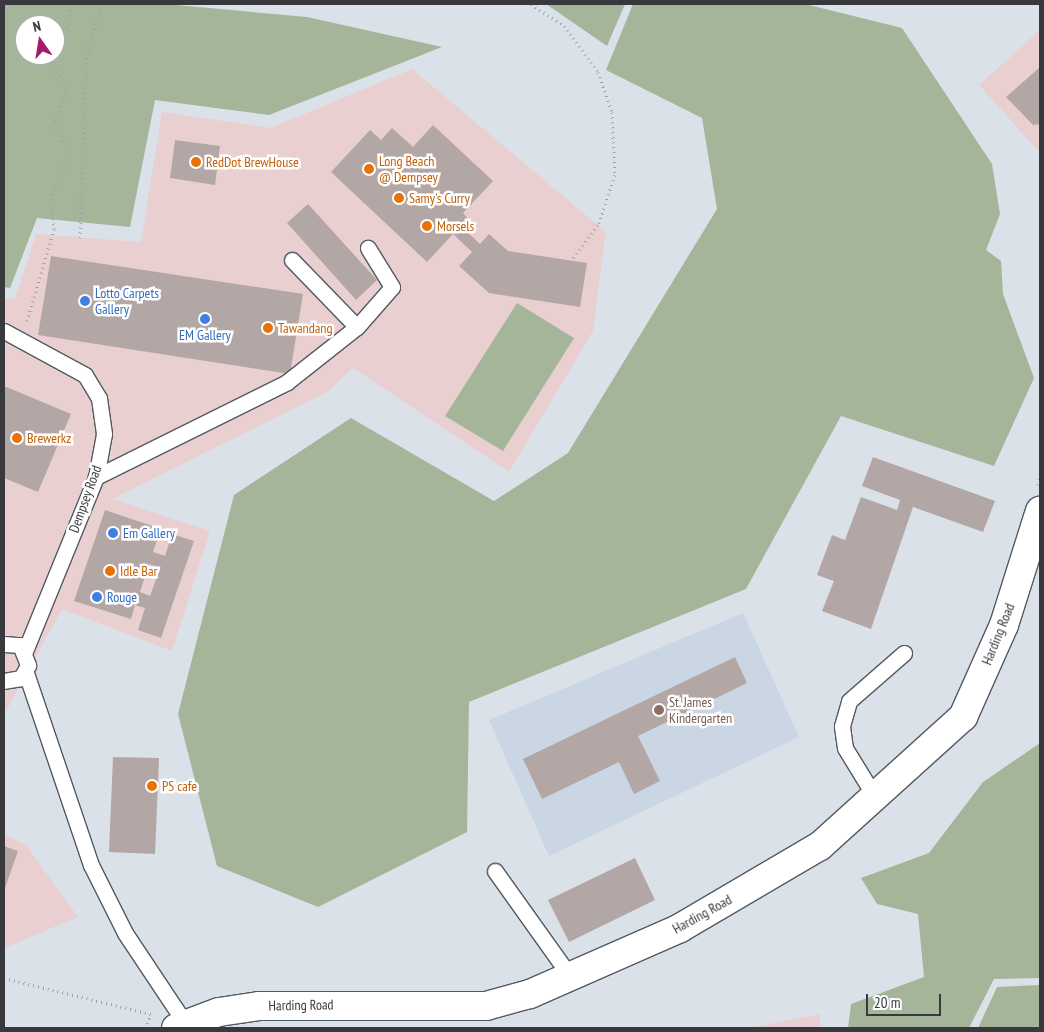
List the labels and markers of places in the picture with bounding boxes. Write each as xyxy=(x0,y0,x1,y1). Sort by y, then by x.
place label: Long Beach @ Dempsey xyxy=(379,153,438,186)
place label: RedDot BrewHouse xyxy=(206,154,299,170)
marker: RedDot BrewHouse xyxy=(190,156,202,168)
marker: Long Beach @ Dempsey xyxy=(363,163,375,175)
place label: Samy's Curry xyxy=(409,190,470,206)
marker: Samy's Curry xyxy=(393,192,405,204)
place label: Morsels xyxy=(437,218,474,234)
marker: Morsels xyxy=(421,220,433,232)
place label: Lotto Carpets Gallery xyxy=(95,285,159,318)
marker: Lotto Carpets Gallery xyxy=(79,295,91,307)
marker: EM Gallery xyxy=(199,313,211,325)
place label: Tawandang xyxy=(278,320,333,336)
marker: Tawandang xyxy=(262,322,274,334)
place label: EM Gallery xyxy=(179,327,231,343)
place label: Brewerkz xyxy=(27,430,71,446)
marker: Brewerkz xyxy=(11,432,23,444)
place label: Em Gallery xyxy=(123,525,175,541)
marker: Em Gallery xyxy=(107,527,119,539)
place label: Idle Bar xyxy=(120,563,157,579)
marker: Idle Bar xyxy=(104,565,116,577)
place label: Rouge xyxy=(107,589,137,605)
marker: Rouge xyxy=(91,591,103,603)
place label: St. James Kindergarten xyxy=(669,694,732,726)
marker: St. James Kindergarten xyxy=(653,704,665,716)
place label: PS cafe xyxy=(162,778,197,794)
marker: PS cafe xyxy=(146,780,158,792)

